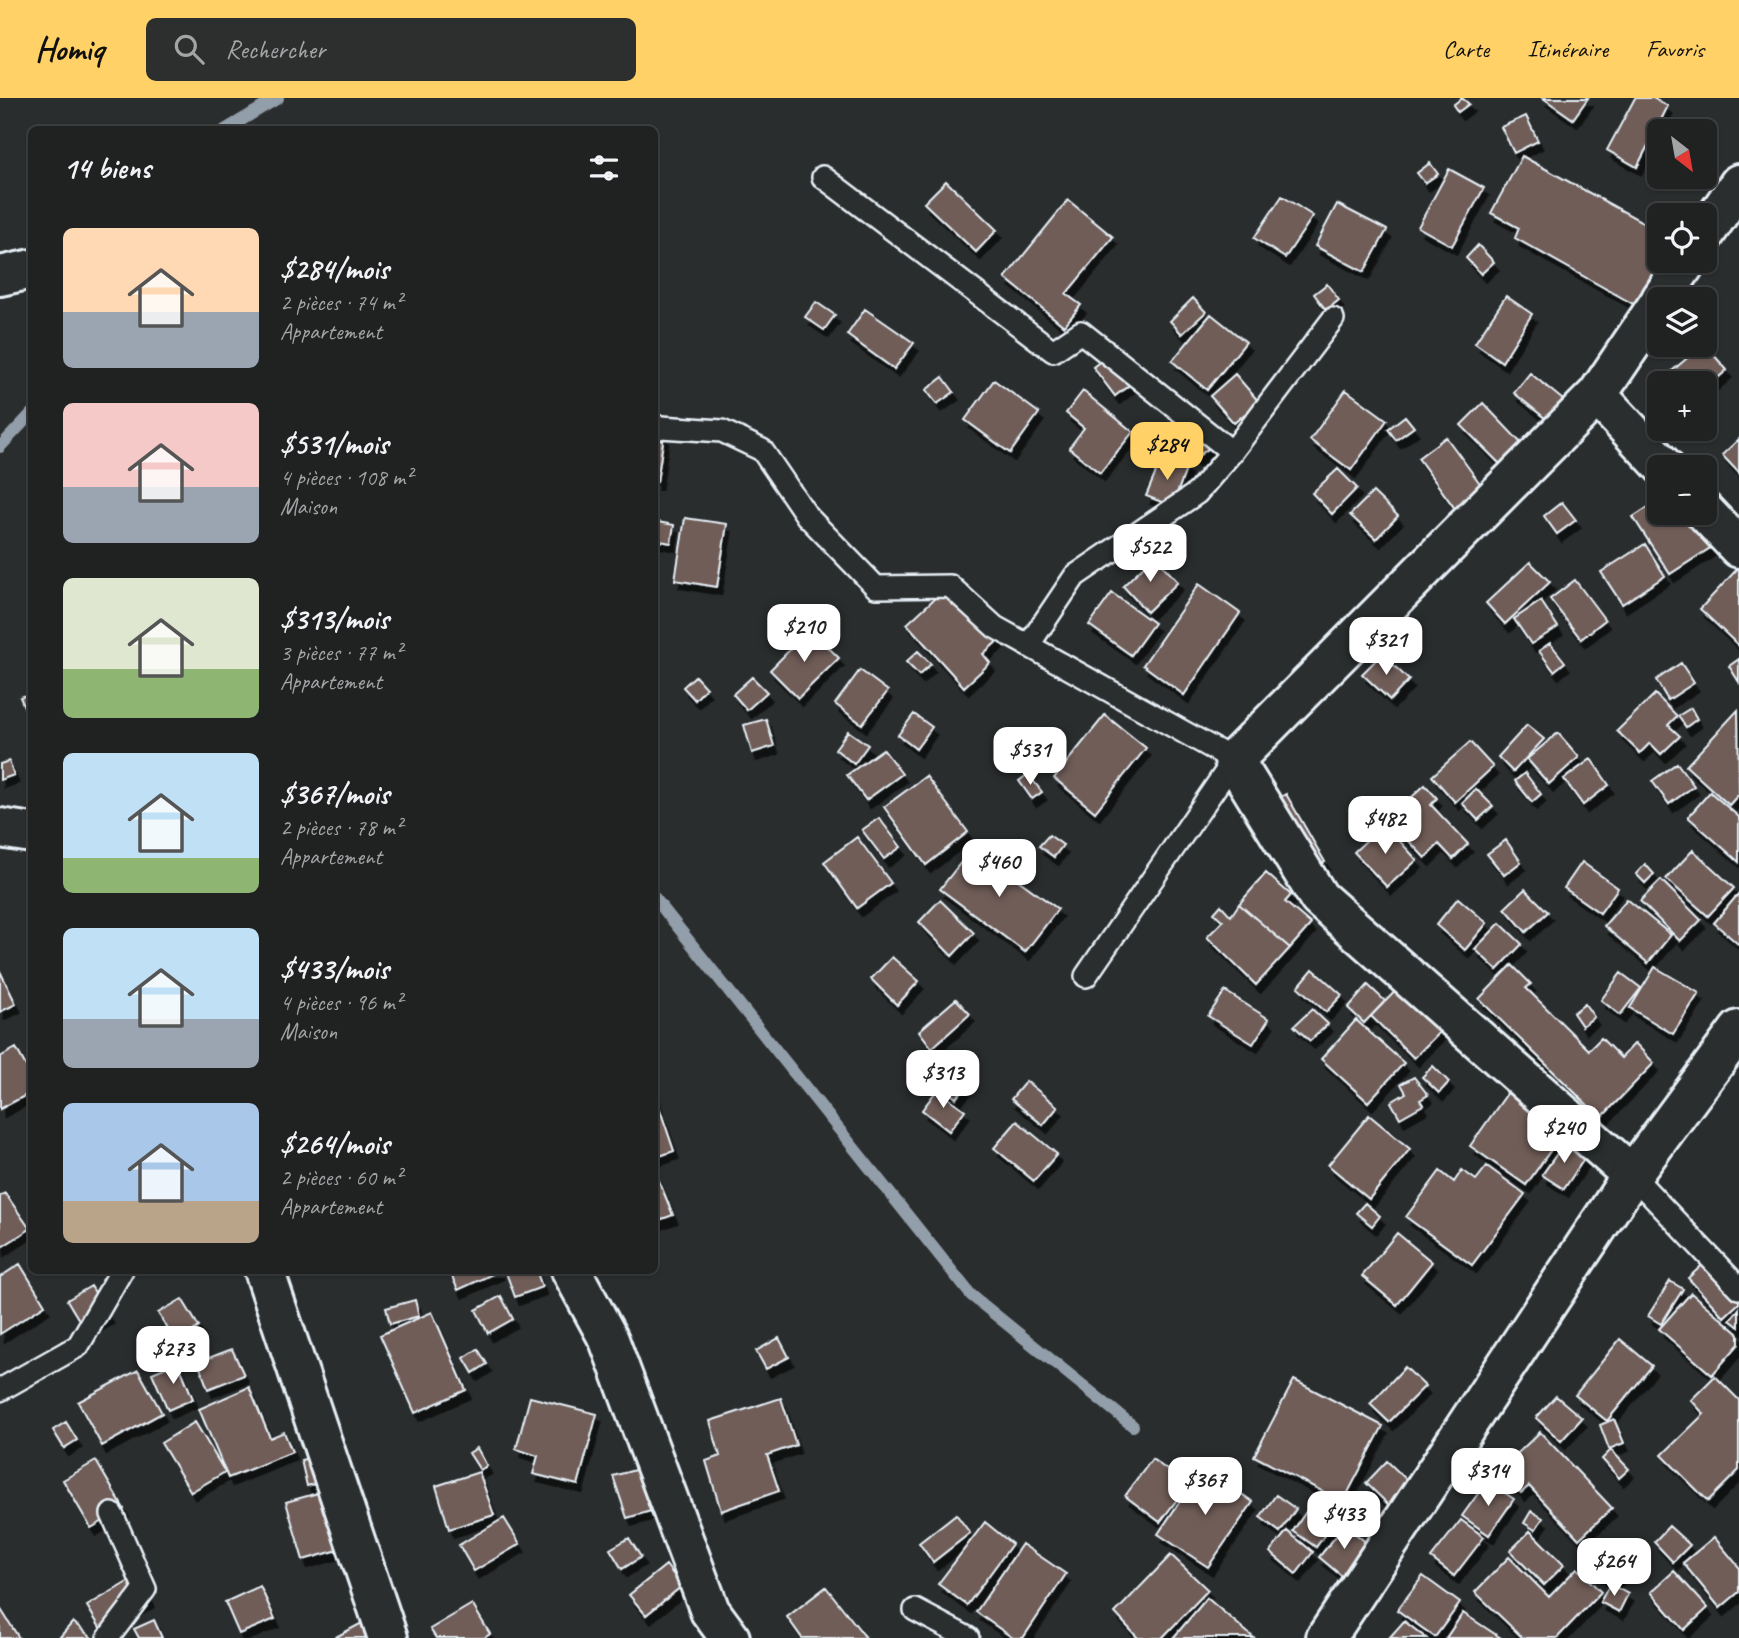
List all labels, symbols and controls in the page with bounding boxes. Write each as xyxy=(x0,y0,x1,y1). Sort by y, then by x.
search box xyxy=(146,18,636,81)
text: Homiq xyxy=(35,28,104,70)
icon: search xyxy=(170,30,208,68)
text: Rechercher xyxy=(226,33,325,66)
text: Carte xyxy=(1443,34,1489,64)
text: Itinéraire xyxy=(1527,34,1608,64)
text: Favoris xyxy=(1646,34,1704,64)
north arrow xyxy=(1647,119,1717,189)
map controls xyxy=(1647,119,1717,525)
text: 14 biens xyxy=(63,149,151,187)
icon: filters xyxy=(585,149,623,187)
button: locate xyxy=(1647,203,1717,273)
text: $284/mois xyxy=(280,250,389,288)
icon: home xyxy=(119,256,203,340)
button: layers xyxy=(1647,287,1717,357)
text: 2 pièces · 74 m² xyxy=(280,288,402,317)
text: Appartement xyxy=(280,317,382,346)
button: + xyxy=(1647,371,1717,441)
pin: $284 xyxy=(1126,422,1208,482)
text: $531/mois xyxy=(280,425,388,463)
text: $284 xyxy=(1146,430,1188,459)
icon: home xyxy=(119,431,203,515)
button: − xyxy=(1647,455,1717,525)
text: 4 pièces · 108 m² xyxy=(280,463,412,492)
text: Maison xyxy=(280,492,337,521)
pin: $522 xyxy=(1109,524,1191,584)
text: $522 xyxy=(1129,532,1171,561)
text: $313/mois xyxy=(280,600,389,638)
pin: $210 xyxy=(763,604,845,664)
icon: home xyxy=(119,606,203,690)
text: $210 xyxy=(783,612,825,641)
pin: $321 xyxy=(1345,618,1427,677)
text: $321 xyxy=(1365,625,1407,654)
text: 3 pièces · 77 m² xyxy=(280,638,402,667)
text: Appartement xyxy=(280,667,382,696)
pin: $531 xyxy=(989,728,1071,787)
text: $531 xyxy=(1009,735,1051,764)
text: $367/mois xyxy=(280,775,389,813)
icon: home xyxy=(119,781,203,865)
pin: $482 xyxy=(1344,796,1426,856)
text: $482 xyxy=(1364,804,1406,833)
text: 2 pièces · 78 m² xyxy=(280,813,402,842)
pin: $460 xyxy=(958,840,1040,899)
text: Appartement xyxy=(280,842,382,871)
text: $460 xyxy=(978,847,1020,876)
text: $433/mois xyxy=(280,950,389,988)
icon: home xyxy=(119,956,203,1040)
text: 4 pièces · 96 m² xyxy=(280,988,402,1017)
text: Maison xyxy=(280,1017,337,1046)
pin: $313 xyxy=(902,1051,984,1110)
text: $313 xyxy=(922,1058,964,1087)
pin: $240 xyxy=(1523,1105,1605,1165)
text: $240 xyxy=(1543,1113,1585,1142)
text: $264/mois xyxy=(280,1125,389,1163)
icon: home xyxy=(119,1131,203,1215)
text: 2 pièces · 60 m² xyxy=(280,1163,402,1192)
text: Appartement xyxy=(280,1192,382,1221)
pin: $273 xyxy=(132,1326,214,1386)
text: $273 xyxy=(152,1334,194,1363)
pin: $314 xyxy=(1447,1448,1529,1508)
text: $314 xyxy=(1467,1456,1509,1485)
pin: $367 xyxy=(1164,1458,1246,1517)
text: $367 xyxy=(1184,1465,1226,1494)
pin: $433 xyxy=(1303,1492,1385,1551)
text: $433 xyxy=(1323,1499,1365,1528)
pin: $264 xyxy=(1573,1538,1655,1598)
text: $264 xyxy=(1593,1546,1635,1575)

